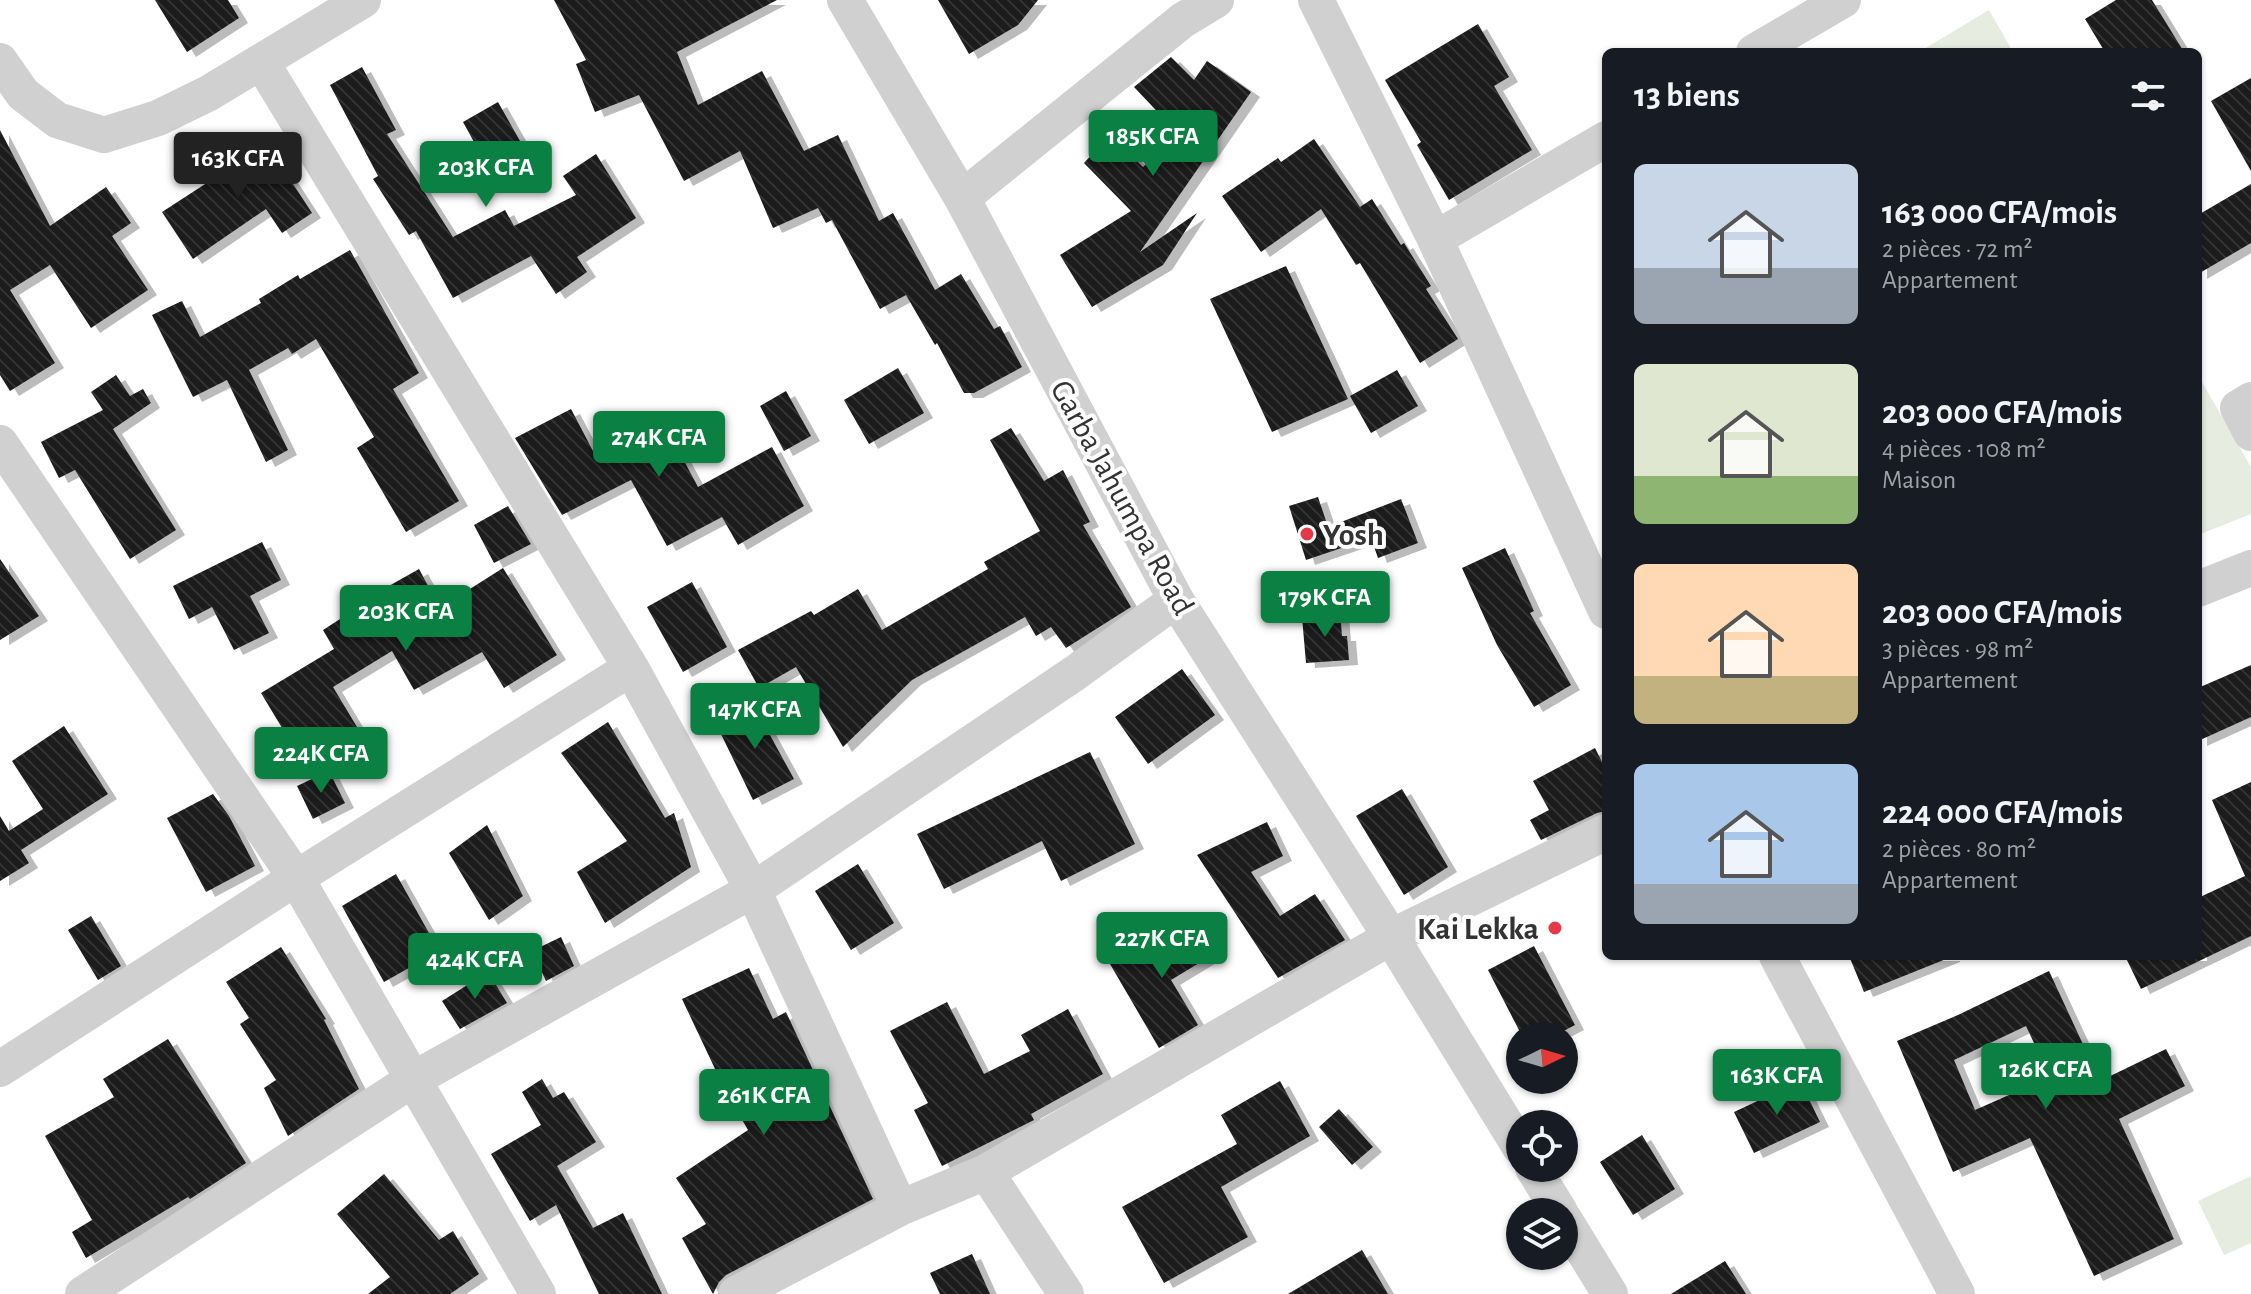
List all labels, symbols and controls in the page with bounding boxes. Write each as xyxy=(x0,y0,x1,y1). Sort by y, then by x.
icon: filters xyxy=(2126,74,2170,118)
text: 13 biens xyxy=(1634,79,1740,113)
pin: 185K CFA xyxy=(1070,110,1236,178)
text: 185K CFA xyxy=(1107,123,1199,149)
pin: 163K CFA xyxy=(155,132,321,200)
pin: 203K CFA xyxy=(403,141,569,209)
text: 163K CFA xyxy=(192,145,284,171)
text: 203K CFA xyxy=(438,154,534,180)
icon: home xyxy=(1698,196,1794,292)
text: 163 000 CFA/mois xyxy=(1882,196,2117,230)
text: 2 pièces · 72 m² xyxy=(1882,236,2033,262)
text: Appartement xyxy=(1882,267,2018,293)
street label: Garba Jahumpa Road xyxy=(1044,375,1200,620)
icon: home xyxy=(1698,396,1794,492)
text: 203 000 CFA/mois xyxy=(1882,396,2122,430)
pin: 274K CFA xyxy=(576,411,742,479)
text: 274K CFA xyxy=(611,424,707,450)
text: 4 pièces · 108 m² xyxy=(1882,436,2046,462)
text: Maison xyxy=(1882,467,1956,493)
place label: Yosh xyxy=(1323,519,1384,551)
marker: Yosh xyxy=(1298,525,1316,543)
pin: 179K CFA xyxy=(1242,571,1408,639)
text: 179K CFA xyxy=(1279,584,1371,610)
pin: 203K CFA xyxy=(323,585,489,653)
icon: home xyxy=(1698,596,1794,692)
text: 203 000 CFA/mois xyxy=(1882,596,2122,630)
text: 203K CFA xyxy=(358,598,454,624)
text: 3 pièces · 98 m² xyxy=(1882,636,2033,662)
text: Appartement xyxy=(1882,667,2018,693)
pin: 147K CFA xyxy=(672,683,838,751)
text: 147K CFA xyxy=(708,696,802,722)
pin: 224K CFA xyxy=(238,727,404,795)
text: 224K CFA xyxy=(273,740,369,766)
icon: home xyxy=(1698,796,1794,892)
text: 224 000 CFA/mois xyxy=(1882,796,2123,830)
text: 2 pièces · 80 m² xyxy=(1882,836,2036,862)
text: Appartement xyxy=(1882,867,2018,893)
pin: 227K CFA xyxy=(1079,912,1245,980)
place label: Kai Lekka xyxy=(1417,913,1539,945)
marker: Kai Lekka xyxy=(1546,919,1564,937)
text: 227K CFA xyxy=(1114,925,1210,951)
pin: 424K CFA xyxy=(392,933,558,1001)
text: 424K CFA xyxy=(426,946,524,972)
north arrow xyxy=(1506,1022,1578,1094)
map controls xyxy=(1506,1022,1578,1270)
pin: 126K CFA xyxy=(1963,1043,2129,1111)
pin: 163K CFA xyxy=(1694,1049,1860,1117)
text: 126K CFA xyxy=(1999,1056,2093,1082)
text: 163K CFA xyxy=(1731,1062,1823,1088)
pin: 261K CFA xyxy=(681,1069,847,1137)
text: 261K CFA xyxy=(717,1082,811,1108)
button: locate xyxy=(1506,1110,1578,1182)
button: layers xyxy=(1506,1198,1578,1270)

